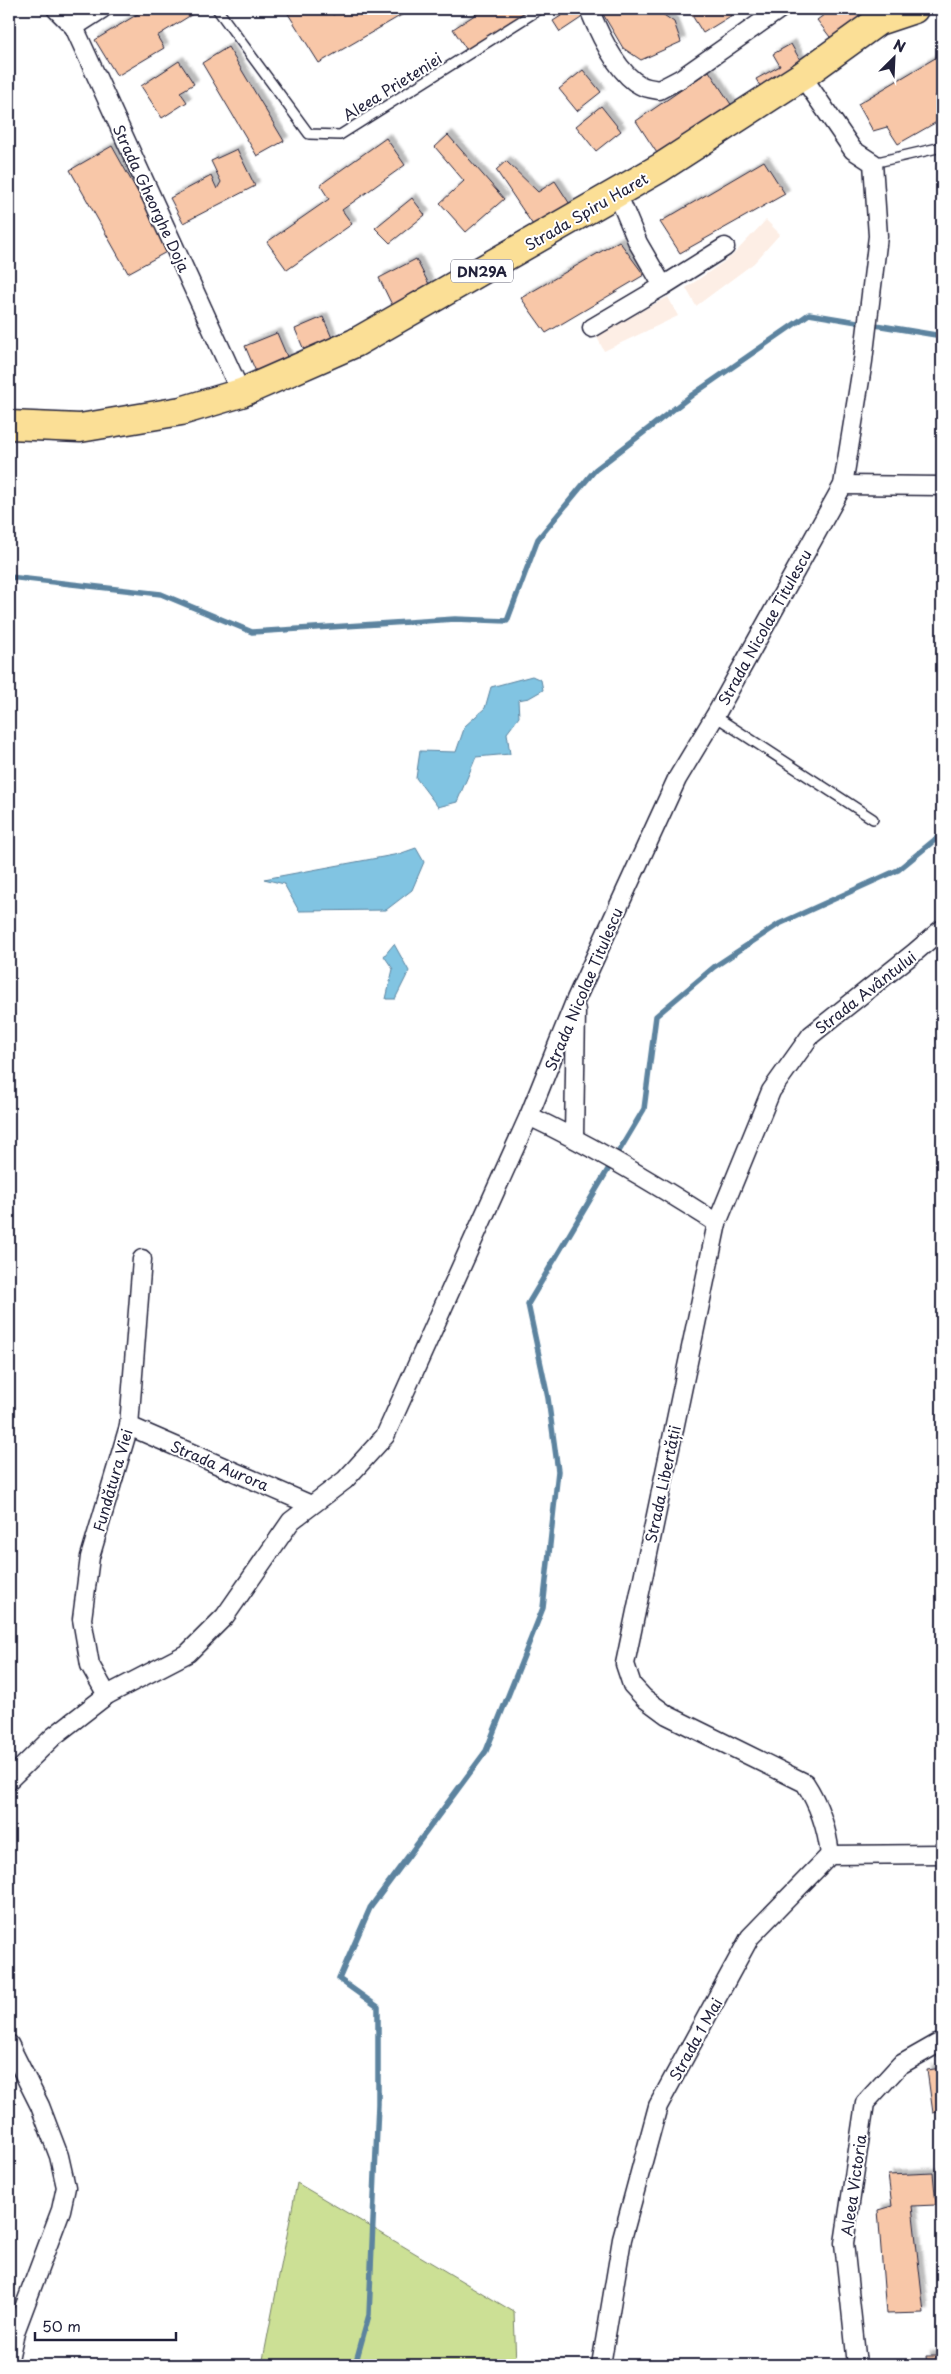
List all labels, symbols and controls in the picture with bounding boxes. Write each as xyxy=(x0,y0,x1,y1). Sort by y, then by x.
north arrow xyxy=(868,32,918,82)
text: N xyxy=(890,34,909,58)
street label: Aleea Prieteniei xyxy=(338,46,446,126)
street label: Strada Gheorghe Doja xyxy=(108,120,197,276)
street label: Strada Spiru Haret xyxy=(520,166,652,256)
road number: DN29A xyxy=(451,260,513,282)
street label: Strada Nicolae Titulescu xyxy=(711,545,817,709)
street label: Strada Nicolae Titulescu xyxy=(538,904,628,1074)
street label: Strada Avântului xyxy=(809,945,921,1039)
street label: Strada Libertății xyxy=(638,1423,686,1545)
street label: Fundătura Viei xyxy=(86,1426,138,1534)
street label: Strada Aurora xyxy=(167,1434,273,1496)
street label: Strada 1 Mai xyxy=(663,1993,727,2085)
street label: Aleea Victoria xyxy=(834,2132,872,2237)
scale bar xyxy=(35,2309,176,2341)
text: 50 m xyxy=(42,2314,81,2337)

